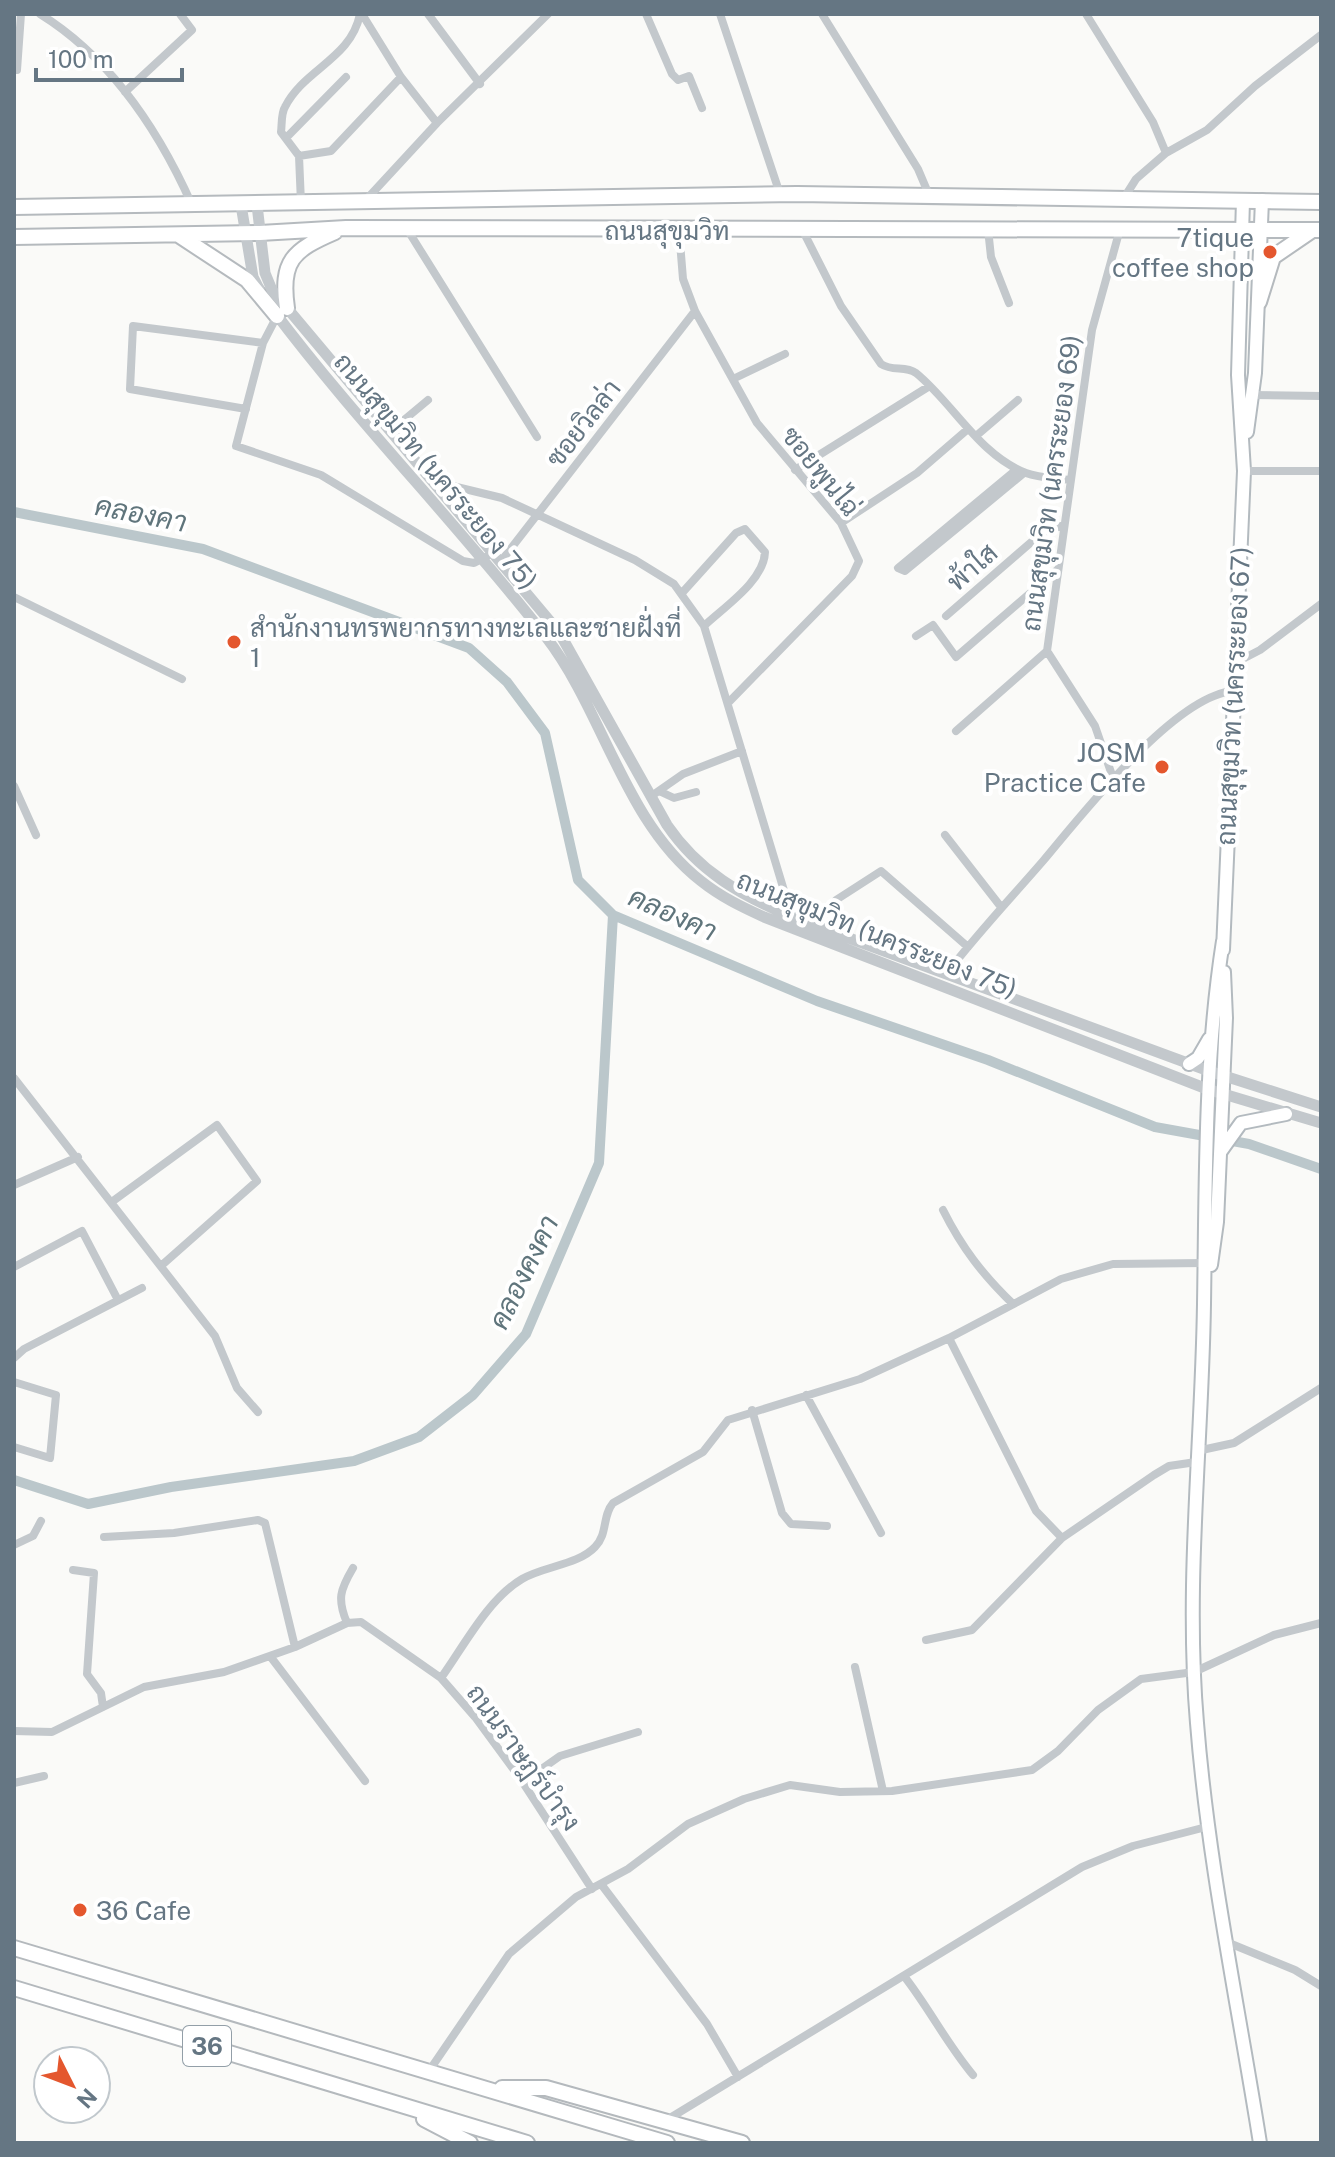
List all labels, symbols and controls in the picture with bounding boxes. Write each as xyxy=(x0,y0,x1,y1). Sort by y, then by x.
scale bar xyxy=(36,32,182,82)
text: 100 m xyxy=(48,45,114,73)
street label: ถนนสุขุมวิท xyxy=(604,215,730,249)
place label: 7tique coffee shop xyxy=(1112,222,1254,283)
marker: 7tique coffee shop xyxy=(1261,243,1279,261)
street label: ถนนสุขุมวิท (นครระยอง 69) xyxy=(1015,333,1090,634)
street label: ถนนสุขุมวิท (นครระยอง 75) xyxy=(326,346,544,597)
street label: ซอยวิลล่า xyxy=(539,373,627,473)
street label: ซอยพูนไฉ่ xyxy=(773,420,867,524)
water label: คลองคา xyxy=(92,488,190,538)
street label: พ้าใส xyxy=(941,537,1003,597)
street label: ถนนสุขุมวิท (นครระยอง 67) xyxy=(1210,546,1259,846)
place label: สำนักงานทรพยากรทางทะเลและชายฝั่งที่ 1 xyxy=(250,606,682,673)
marker: สำนักงานทรพยากรทางทะเลและชายฝั่งที่ 1 xyxy=(225,633,243,651)
place label: JOSM Practice Cafe xyxy=(984,737,1146,798)
marker: JOSM Practice Cafe xyxy=(1153,758,1171,776)
street label: ถนนสุขุมวิท (นครระยอง 75) xyxy=(731,864,1021,1007)
water label: คลองคา xyxy=(624,879,722,947)
water label: คลองคงคา xyxy=(481,1210,565,1334)
street label: ถนนราษฎร์บำรุง xyxy=(458,1677,588,1838)
place label: 36 Cafe xyxy=(96,1895,191,1926)
marker: 36 Cafe xyxy=(71,1901,89,1919)
road number: 36 xyxy=(183,2026,231,2066)
north arrow xyxy=(32,2045,112,2125)
text: N xyxy=(71,2083,102,2113)

